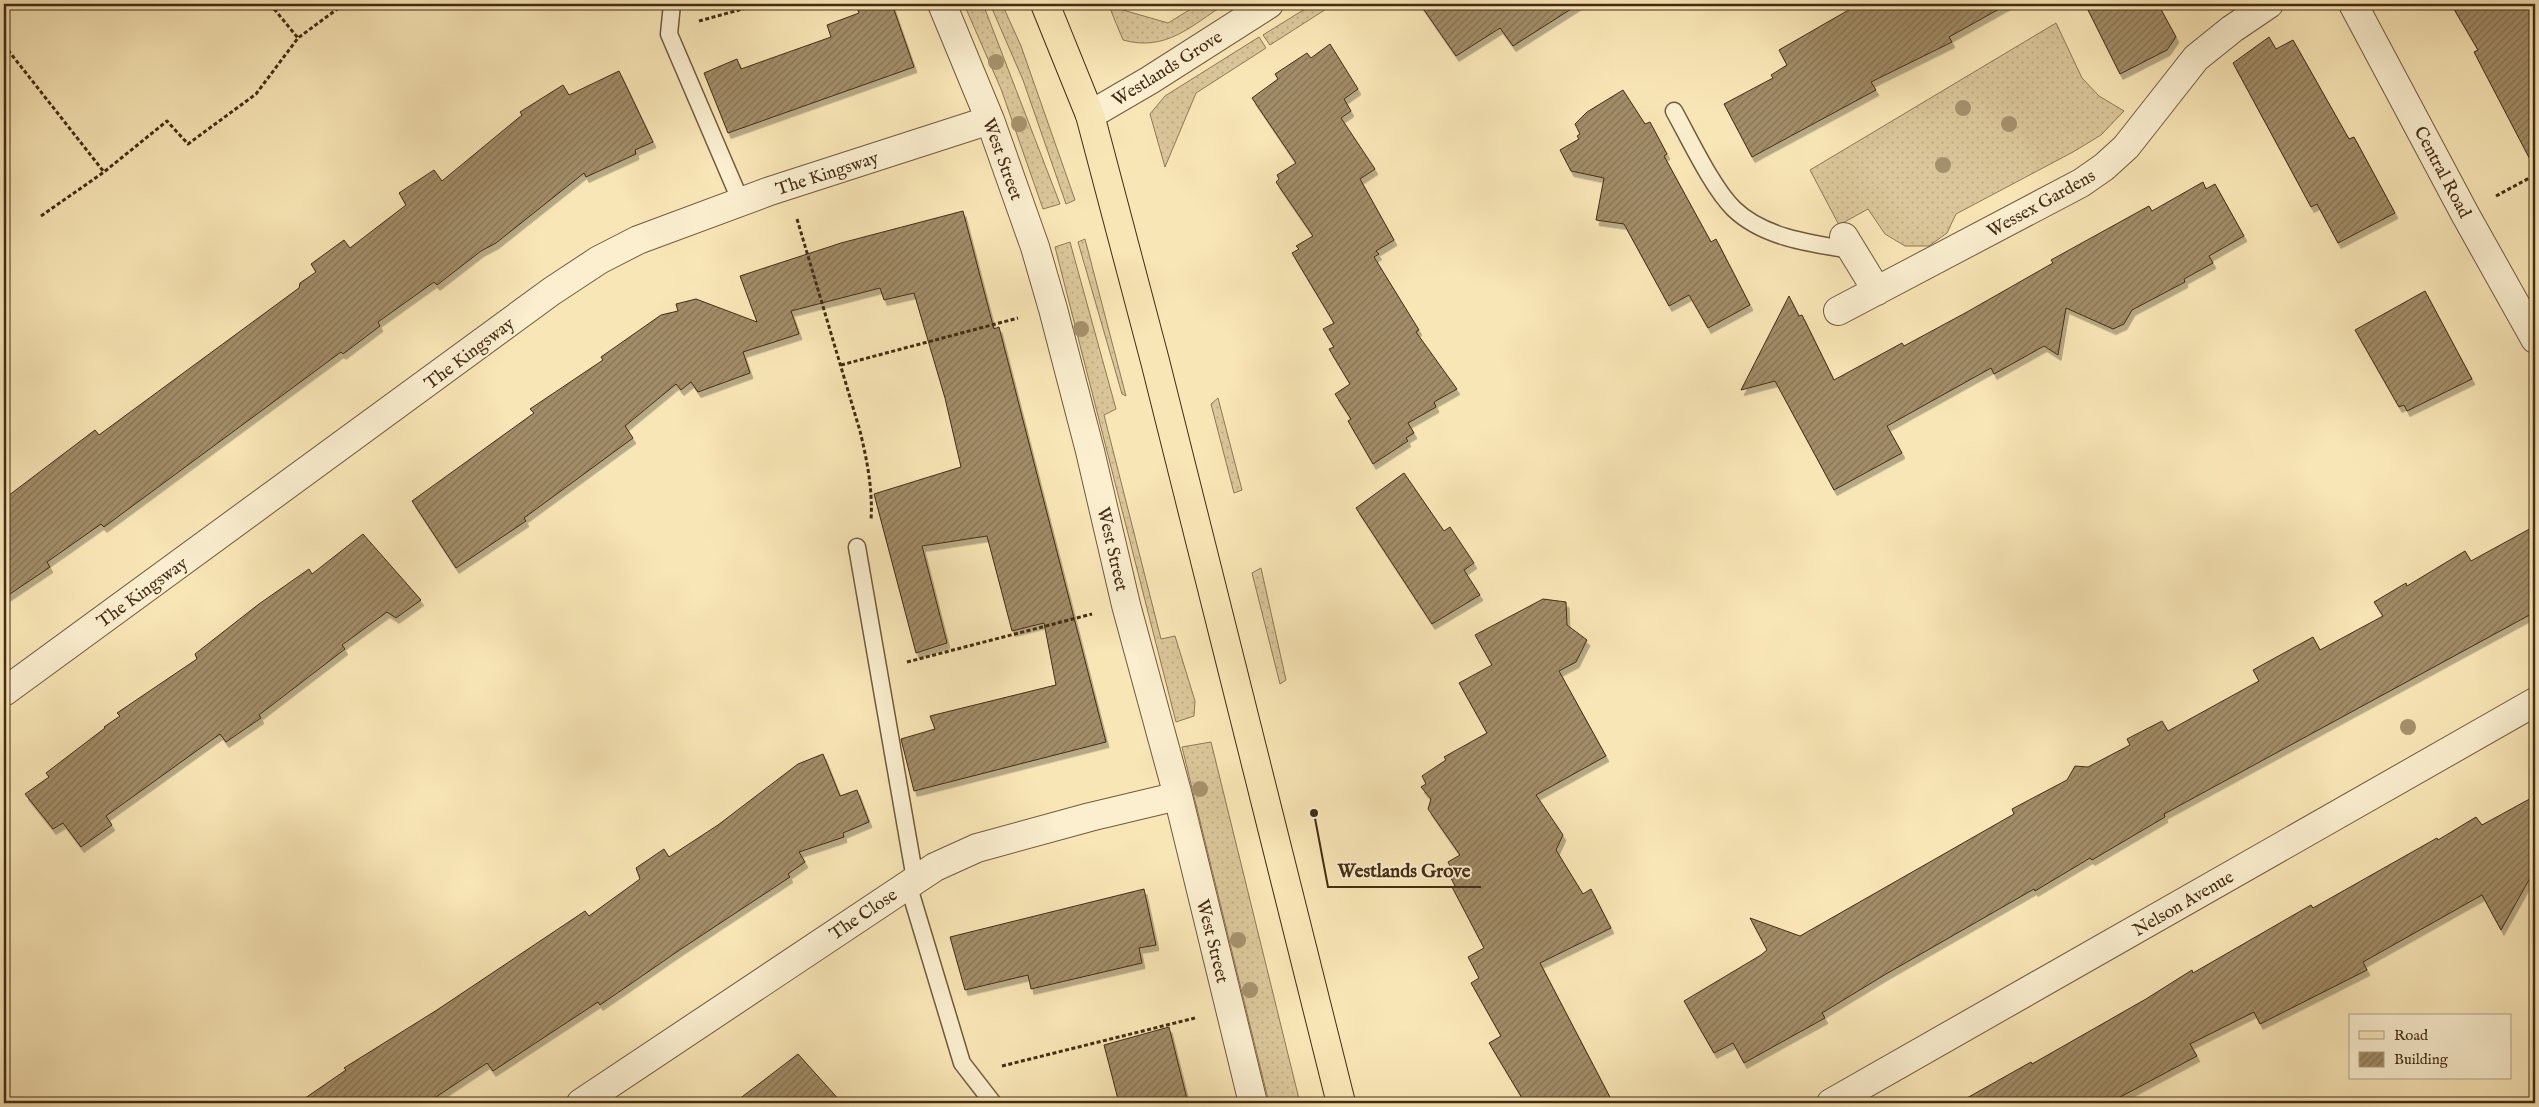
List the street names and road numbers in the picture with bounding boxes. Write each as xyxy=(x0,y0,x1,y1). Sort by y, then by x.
street label: Westlands Grove xyxy=(1108,26,1227,112)
street label: West Street xyxy=(976,115,1027,204)
street label: Central Road xyxy=(2408,123,2476,223)
street label: The Kingsway xyxy=(773,147,882,202)
street label: Wessex Gardens xyxy=(1983,165,2100,244)
street label: The Kingsway xyxy=(420,313,520,395)
street label: West Street xyxy=(1091,505,1132,594)
street label: The Kingsway xyxy=(93,552,193,634)
street label: Nelson Avenue xyxy=(2129,866,2238,942)
street label: The Close xyxy=(826,884,902,946)
street label: West Street xyxy=(1190,897,1233,986)

